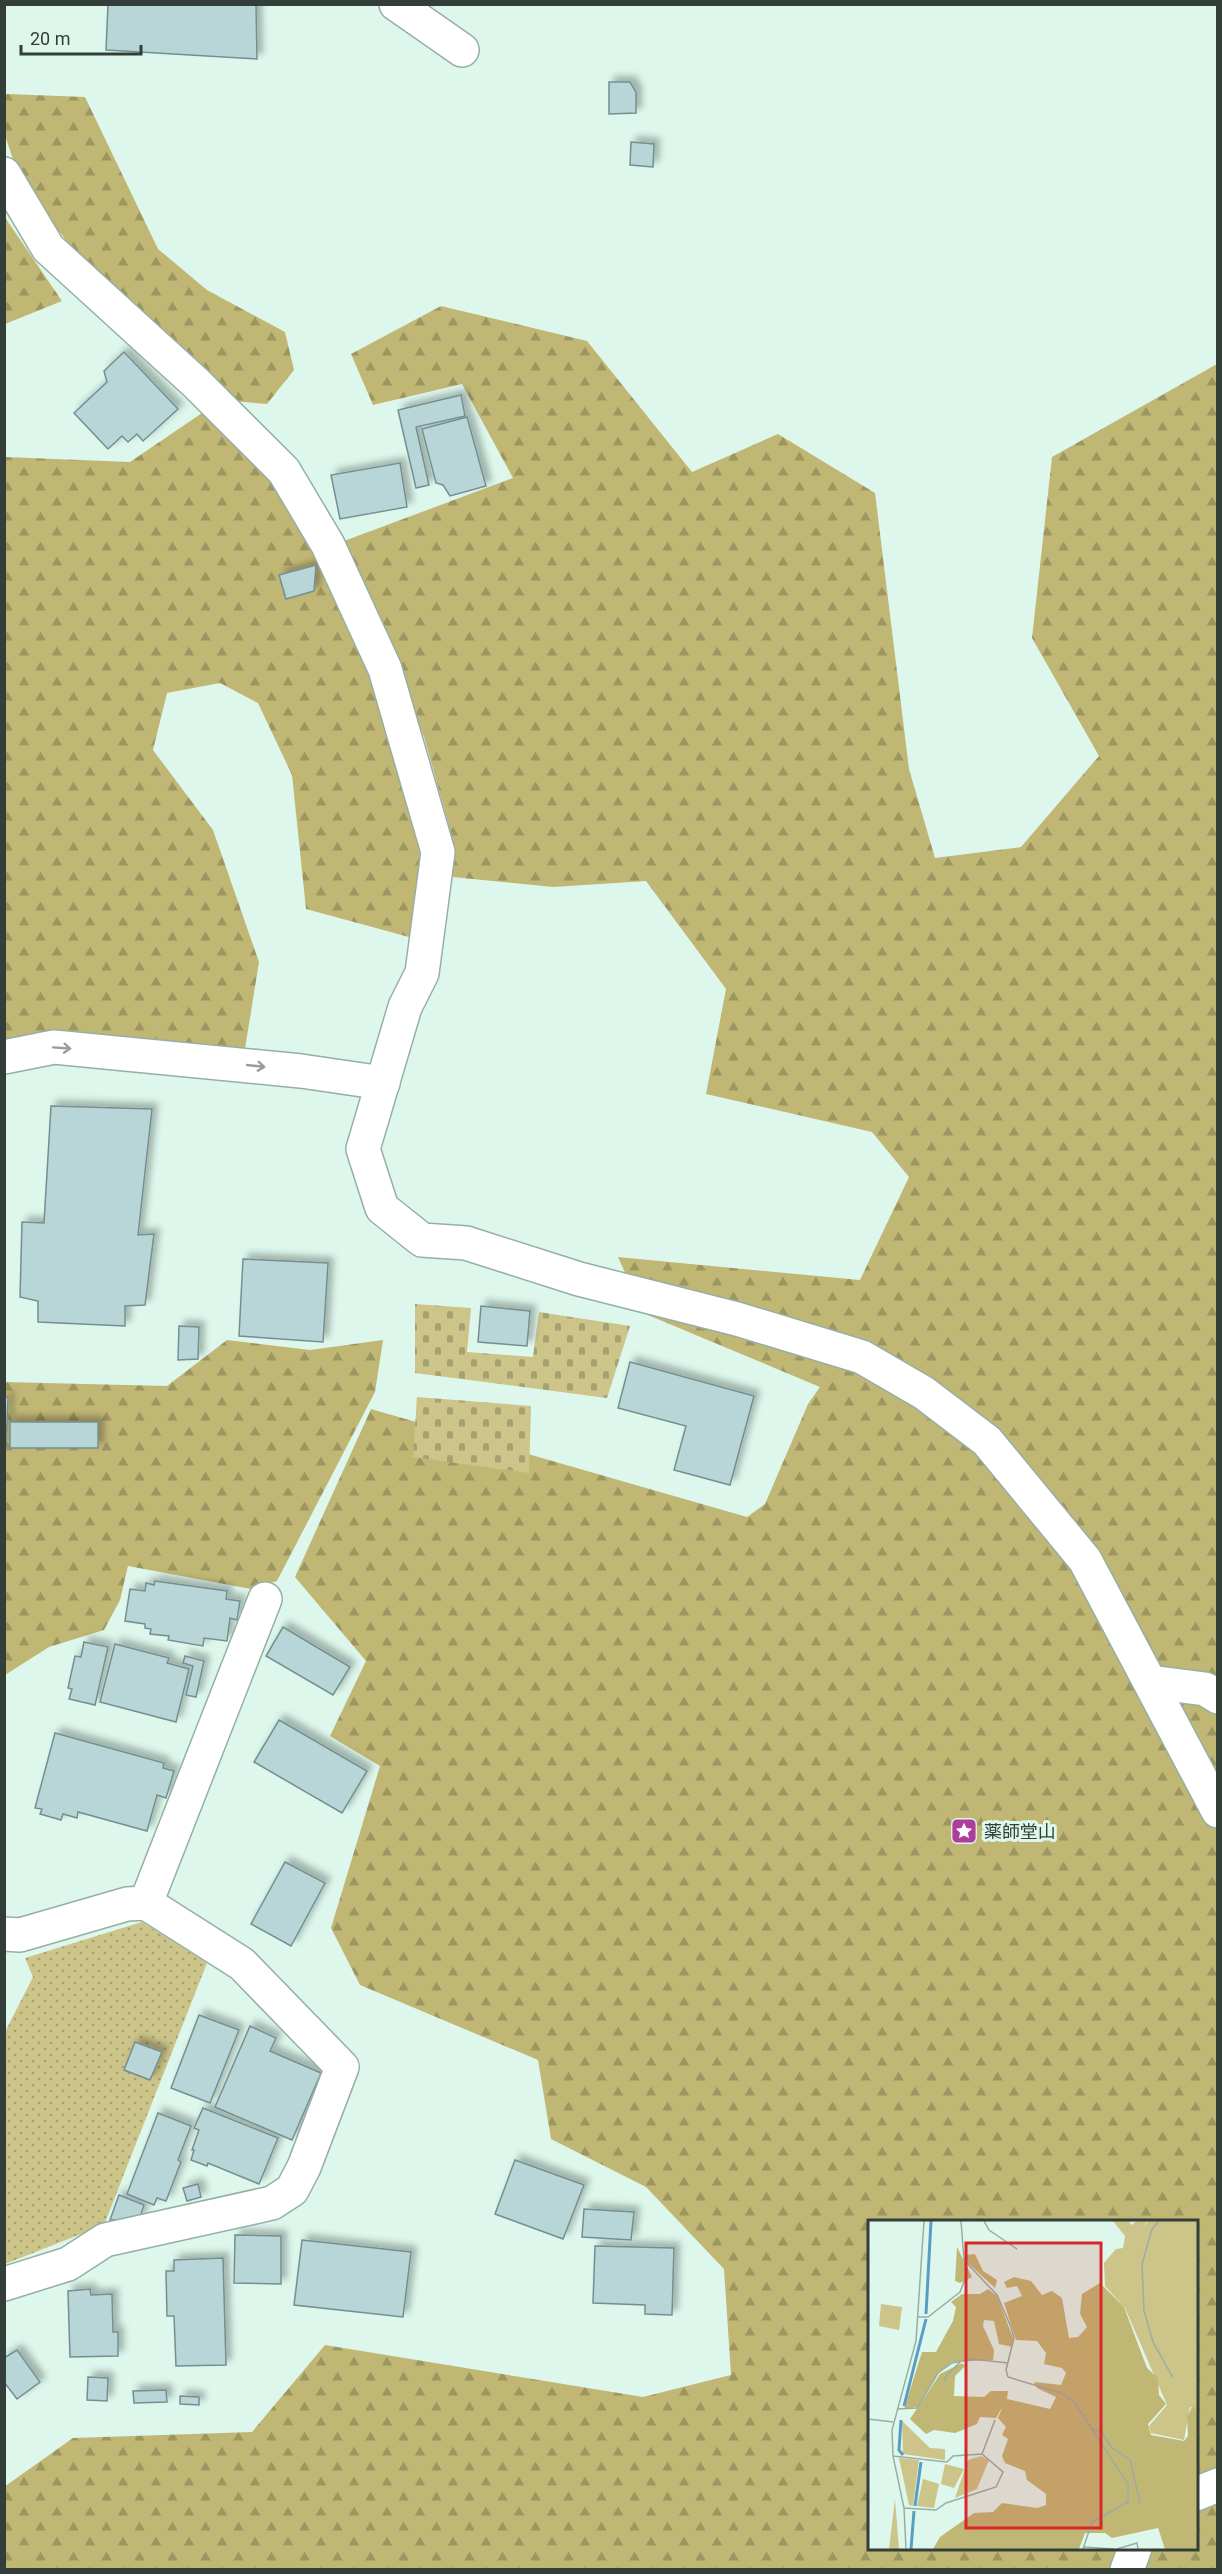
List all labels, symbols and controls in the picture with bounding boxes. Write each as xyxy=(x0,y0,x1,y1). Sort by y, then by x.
scale bar xyxy=(21,18,141,56)
text: 20 m xyxy=(30,28,70,49)
one-way arrow xyxy=(51,1043,71,1054)
one-way arrow xyxy=(246,1061,265,1072)
place icon: 薬師堂山 xyxy=(949,1816,979,1846)
place label: 薬師堂山 xyxy=(984,1821,1056,1842)
inset map xyxy=(868,2220,1198,2550)

